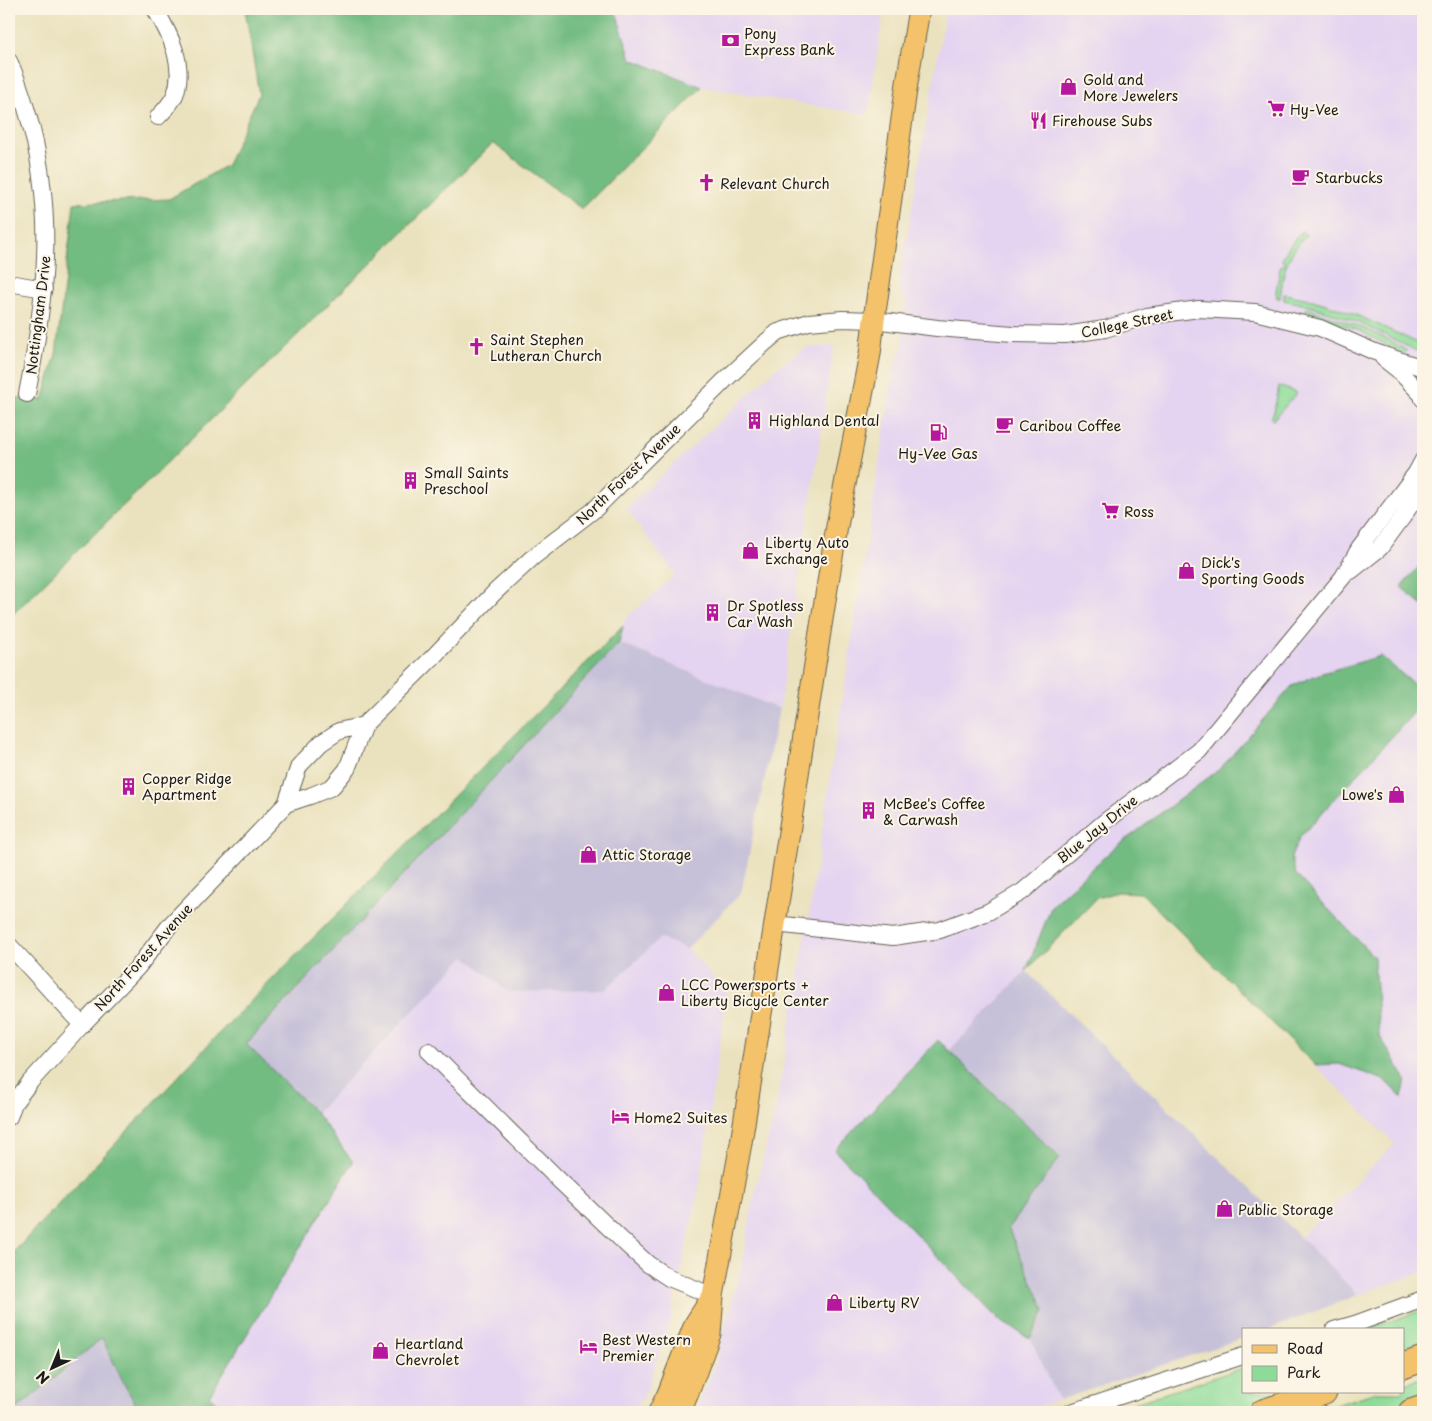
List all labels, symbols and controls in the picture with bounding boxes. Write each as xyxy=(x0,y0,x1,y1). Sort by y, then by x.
place label: Pony Express Bank xyxy=(744,23,835,60)
bank icon: Pony Express Bank xyxy=(720,31,740,51)
place label: Gold and More Jewelers xyxy=(1083,69,1178,106)
shop icon: Gold and More Jewelers xyxy=(1059,77,1079,97)
supermarket icon: Hy-Vee xyxy=(1266,99,1286,119)
place label: Hy-Vee xyxy=(1290,99,1339,120)
restaurant icon: Firehouse Subs xyxy=(1028,110,1048,130)
place label: Firehouse Subs xyxy=(1052,110,1152,131)
cafe icon: Starbucks xyxy=(1291,167,1311,187)
place label: Starbucks xyxy=(1315,167,1383,188)
church icon: Relevant Church xyxy=(696,173,716,193)
place label: Relevant Church xyxy=(720,173,830,194)
street label: Nottingham Drive xyxy=(20,254,56,376)
street label: College Street xyxy=(1079,303,1175,343)
place label: Saint Stephen Lutheran Church xyxy=(490,329,602,366)
church icon: Saint Stephen Lutheran Church xyxy=(466,337,486,357)
building icon: Highland Dental xyxy=(745,410,765,430)
place label: Highland Dental xyxy=(769,410,880,431)
cafe icon: Caribou Coffee xyxy=(995,415,1015,435)
place label: Caribou Coffee xyxy=(1019,415,1121,436)
street label: North Forest Avenue xyxy=(571,418,685,529)
fuel station icon: Hy-Vee Gas xyxy=(928,423,948,443)
place label: Hy-Vee Gas xyxy=(898,443,978,464)
place label: Small Saints Preschool xyxy=(424,462,509,499)
building icon: Small Saints Preschool xyxy=(400,470,420,490)
supermarket icon: Ross xyxy=(1100,501,1120,521)
place label: Ross xyxy=(1124,501,1154,522)
place label: Liberty Auto Exchange xyxy=(765,532,849,569)
shop icon: Liberty Auto Exchange xyxy=(741,540,761,560)
place label: Dick's Sporting Goods xyxy=(1201,552,1304,589)
shop icon: Dick's Sporting Goods xyxy=(1177,560,1197,580)
place label: Dr Spotless Car Wash xyxy=(727,595,804,632)
building icon: Dr Spotless Car Wash xyxy=(703,603,723,623)
place label: Copper Ridge Apartment xyxy=(142,768,232,805)
building icon: Copper Ridge Apartment xyxy=(118,776,138,796)
place label: Lowe's xyxy=(1342,784,1383,805)
shop icon: Lowe's xyxy=(1387,784,1407,804)
street label: Blue Jay Drive xyxy=(1052,790,1142,868)
place label: McBee's Coffee & Carwash xyxy=(883,793,986,830)
building icon: McBee's Coffee & Carwash xyxy=(859,801,879,821)
shop icon: Attic Storage xyxy=(578,844,598,864)
place label: Attic Storage xyxy=(602,844,691,865)
street label: North Forest Avenue xyxy=(89,898,197,1015)
place label: LCC Powersports + Liberty Bicycle Center xyxy=(681,974,829,1011)
shop icon: LCC Powersports + Liberty Bicycle Center xyxy=(657,982,677,1002)
hotel icon: Home2 Suites xyxy=(610,1107,630,1127)
place label: Home2 Suites xyxy=(634,1107,727,1128)
shop icon: Public Storage xyxy=(1214,1199,1234,1219)
place label: Public Storage xyxy=(1238,1199,1333,1220)
shop icon: Liberty RV xyxy=(825,1292,845,1312)
place label: Liberty RV xyxy=(849,1292,920,1313)
legend xyxy=(1242,1328,1404,1394)
place label: Best Western Premier xyxy=(602,1329,691,1366)
place label: Heartland Chevrolet xyxy=(395,1333,464,1370)
text: Road xyxy=(1287,1336,1323,1359)
hotel icon: Best Western Premier xyxy=(578,1337,598,1357)
shop icon: Heartland Chevrolet xyxy=(371,1341,391,1361)
north arrow xyxy=(28,1344,78,1394)
text: Park xyxy=(1287,1360,1321,1383)
text: N xyxy=(31,1366,54,1389)

